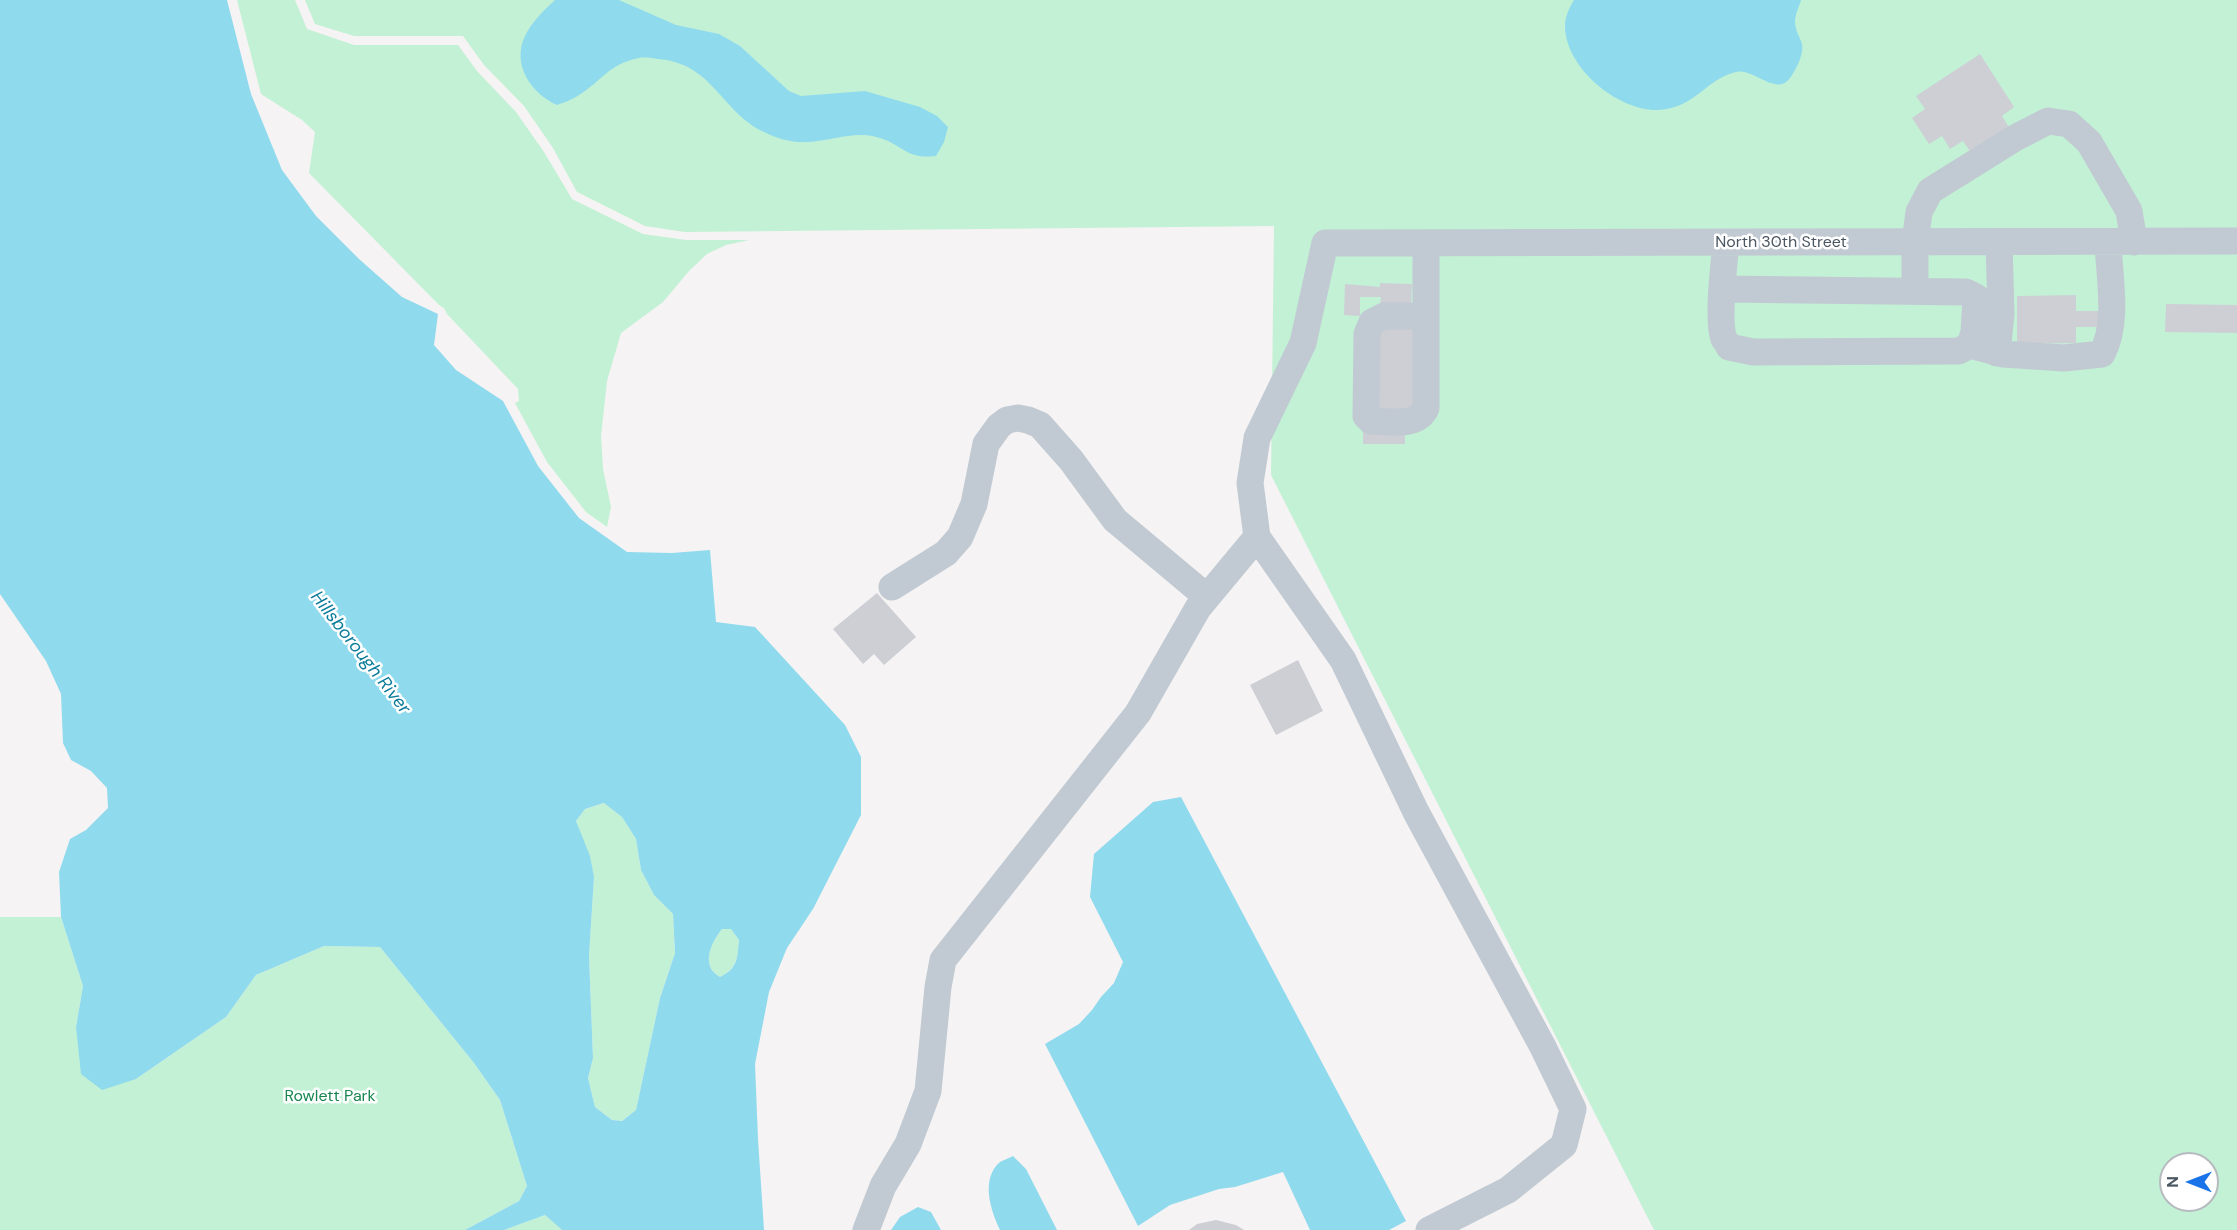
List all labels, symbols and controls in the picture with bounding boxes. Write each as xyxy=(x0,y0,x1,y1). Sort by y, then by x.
street label: North 30th Street xyxy=(1715,233,1847,253)
water label: Hillsborough River xyxy=(305,587,415,719)
park label: Rowlett Park xyxy=(284,1087,376,1107)
north arrow xyxy=(2159,1152,2219,1212)
text: N xyxy=(2162,1176,2183,1188)

